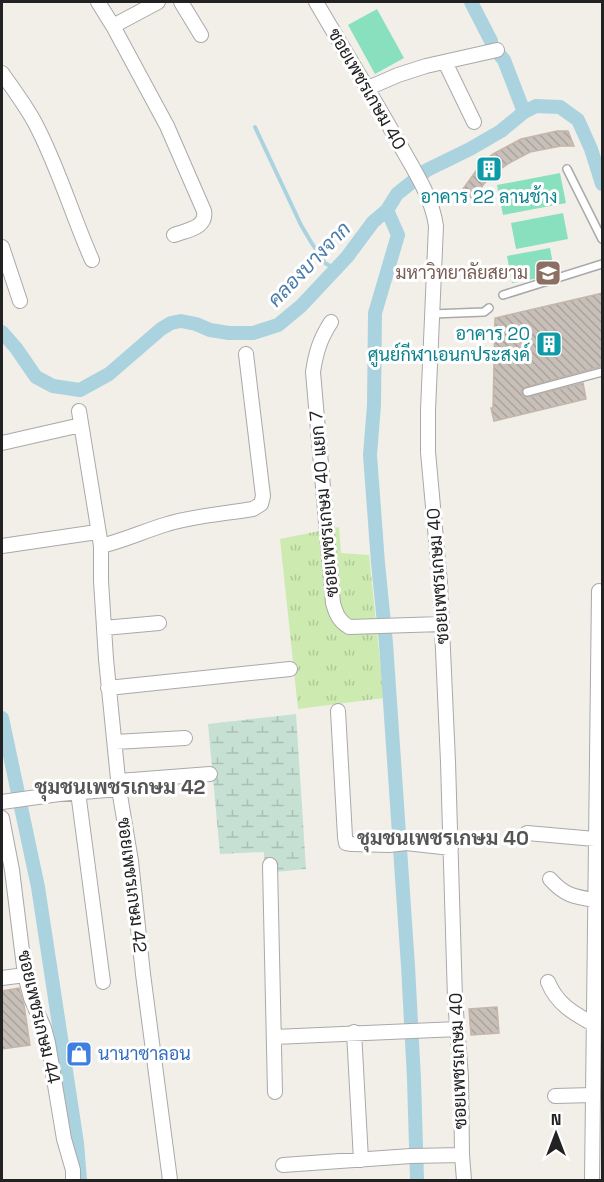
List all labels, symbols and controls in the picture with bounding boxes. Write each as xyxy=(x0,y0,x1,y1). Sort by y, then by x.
street label: ซอยเพชรเกษม 40 xyxy=(323,24,412,154)
building icon: อาคาร 22 ลานช้าง xyxy=(474,154,504,184)
place label: อาคาร 22 ลานช้าง xyxy=(421,185,558,208)
water label: คลองบางจาก xyxy=(262,216,356,312)
school or university icon: มหาวิทยาลัยสยาม xyxy=(533,258,563,288)
place label: มหาวิทยาลัยสยาม xyxy=(395,261,528,284)
place label: อาคาร 20 ศูนย์กีฬาเอนกประสงค์ xyxy=(368,322,530,368)
building icon: อาคาร 20 ศูนย์กีฬาเอนกประสงค์ xyxy=(534,329,564,359)
street label: ซอยเพชรเกษม 40 แยก 7 xyxy=(304,410,343,598)
street label: ซอยเพชรเกษม 40 xyxy=(421,507,454,645)
district label: ชุมชนเพชรเกษม 42 xyxy=(35,774,206,802)
street label: ซอยเพชรเกษม 42 xyxy=(113,816,152,954)
district label: ชุมชนเพชรเกษม 40 xyxy=(357,825,529,853)
street label: ซอยเพชรเกษม 44 xyxy=(13,948,66,1086)
street label: ซอยเพชรเกษม 40 xyxy=(444,992,471,1130)
shop icon: นานาซาลอน xyxy=(64,1039,94,1069)
place label: นานาซาลอน xyxy=(98,1042,191,1065)
north arrow xyxy=(526,1104,586,1164)
text: N xyxy=(551,1109,561,1130)

